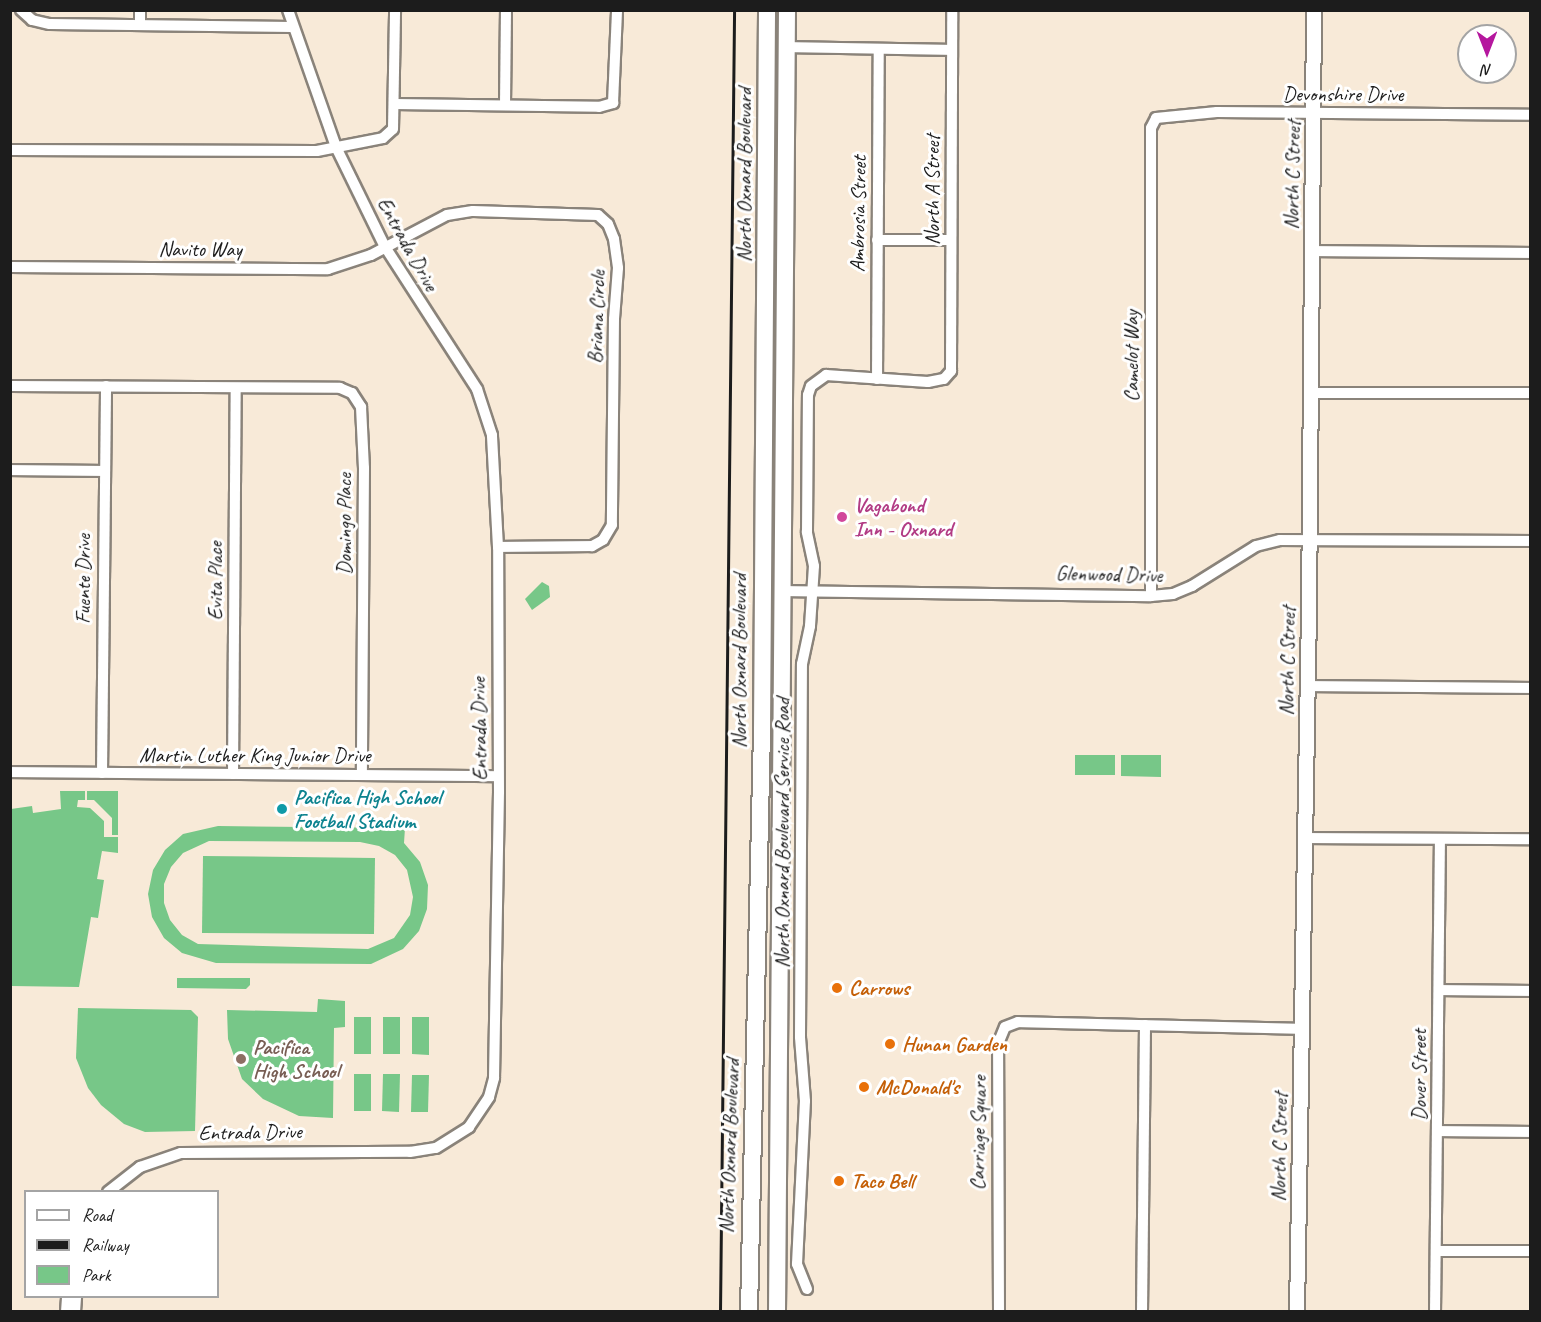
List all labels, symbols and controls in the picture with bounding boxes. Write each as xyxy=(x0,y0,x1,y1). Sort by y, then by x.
north arrow xyxy=(1457,24,1517,84)
text: N xyxy=(1482,60,1492,80)
street label: Devonshire Drive xyxy=(1282,81,1404,107)
street label: North Oxnard Boulevard xyxy=(731,87,757,263)
street label: North C Street xyxy=(1278,120,1306,230)
street label: North A Street xyxy=(919,135,945,245)
street label: Ambrosia Street xyxy=(844,155,872,273)
street label: Entrada Drive xyxy=(372,193,444,295)
street label: Navito Way xyxy=(159,236,241,262)
street label: Briana Circle xyxy=(582,270,610,364)
street label: Camelot Way xyxy=(1118,310,1144,402)
street label: Domingo Place xyxy=(331,473,357,575)
place label: Vagabond Inn - Oxnard xyxy=(854,492,952,542)
marker: Vagabond Inn - Oxnard xyxy=(835,510,849,524)
street label: Fuente Drive xyxy=(70,534,96,624)
street label: Evita Place xyxy=(202,541,228,621)
street label: Glenwood Drive xyxy=(1055,560,1163,588)
street label: North Oxnard Boulevard xyxy=(726,573,752,749)
street label: North C Street xyxy=(1273,606,1301,716)
street label: Entrada Drive xyxy=(465,677,493,781)
street label: North Oxnard Boulevard Service Road xyxy=(769,698,795,968)
street label: Martin Luther King Junior Drive xyxy=(140,742,370,768)
place label: Pacifica High School Football Stadium xyxy=(294,784,440,834)
marker: Pacifica High School Football Stadium xyxy=(275,802,289,816)
place label: Carrows xyxy=(849,975,909,1001)
marker: Carrows xyxy=(830,981,844,995)
street label: Dover Street xyxy=(1406,1029,1432,1121)
place label: Hunan Garden xyxy=(902,1031,1007,1057)
place label: Pacifica High School xyxy=(253,1034,338,1084)
marker: Hunan Garden xyxy=(883,1037,897,1051)
marker: Pacifica High School xyxy=(234,1052,248,1066)
street label: North Oxnard Boulevard xyxy=(713,1058,745,1234)
place label: McDonald's xyxy=(876,1074,959,1100)
street label: Carriage Square xyxy=(964,1076,992,1190)
marker: McDonald's xyxy=(857,1080,871,1094)
street label: North C Street xyxy=(1265,1092,1293,1202)
street label: Entrada Drive xyxy=(198,1118,302,1146)
place label: Taco Bell xyxy=(851,1168,914,1194)
marker: Taco Bell xyxy=(832,1174,846,1188)
legend xyxy=(24,1190,219,1298)
text: Road xyxy=(82,1204,112,1226)
text: Railway xyxy=(82,1234,129,1256)
text: Park xyxy=(82,1264,111,1286)

